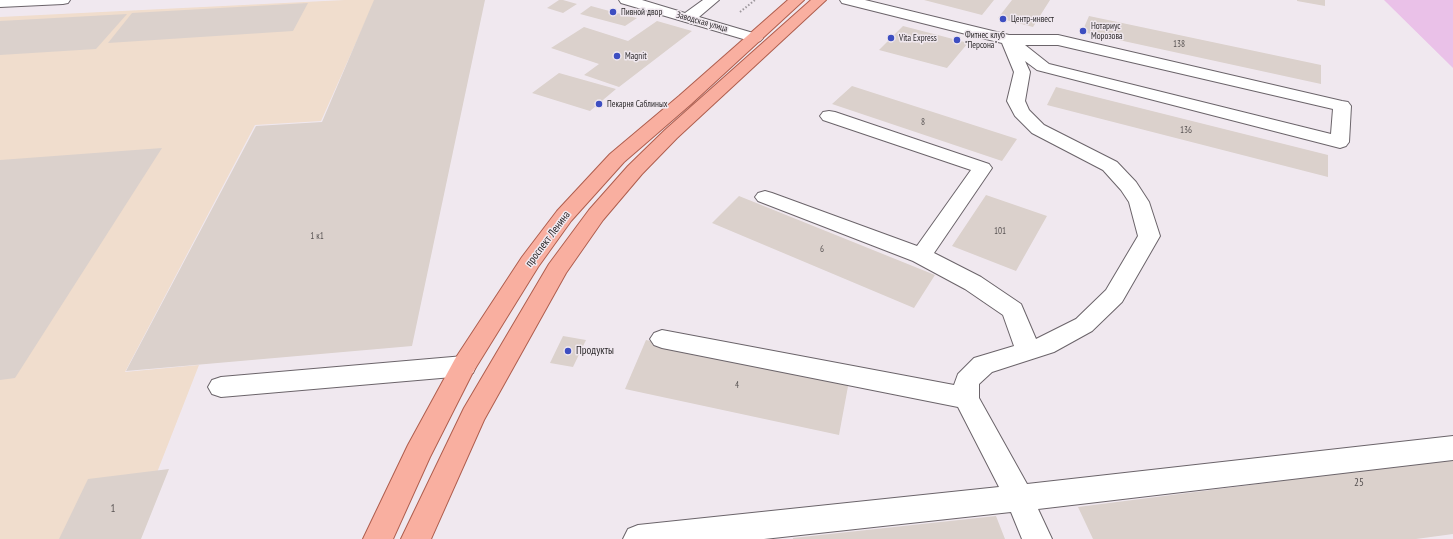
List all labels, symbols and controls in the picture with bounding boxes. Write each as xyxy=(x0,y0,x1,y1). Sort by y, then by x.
marker: Пивной двор xyxy=(608,7,618,17)
place label: Пивной двор xyxy=(621,7,662,17)
street label: Заводская улица xyxy=(675,9,729,35)
marker: Центр-инвест xyxy=(998,14,1008,24)
place label: Центр-инвест xyxy=(1011,14,1054,24)
place label: Нотариус Морозова xyxy=(1091,21,1123,42)
marker: Нотариус Морозова xyxy=(1078,26,1088,36)
place label: Фитнес клуб "Персона" xyxy=(965,30,1005,51)
marker: Vita Express xyxy=(886,33,896,43)
place label: Vita Express xyxy=(899,33,937,43)
marker: Фитнес клуб "Персона" xyxy=(952,35,962,45)
house number: 138 xyxy=(1173,39,1185,49)
marker: Magnit xyxy=(612,51,622,61)
place label: Magnit xyxy=(625,51,647,61)
marker: Пекарня Саблиных xyxy=(594,99,604,109)
place label: Пекарня Саблиных xyxy=(607,99,667,109)
house number: 8 xyxy=(921,117,925,127)
house number: 136 xyxy=(1180,125,1192,135)
street label: проспект Ленина xyxy=(523,209,573,269)
house number: 101 xyxy=(994,226,1006,236)
house number: 1 к1 xyxy=(310,231,324,241)
house number: 6 xyxy=(820,244,824,254)
place label: Продукты xyxy=(576,344,614,358)
marker: Продукты xyxy=(563,346,573,356)
house number: 4 xyxy=(735,380,739,390)
house number: 25 xyxy=(1354,476,1364,490)
house number: 1 xyxy=(111,502,115,516)

